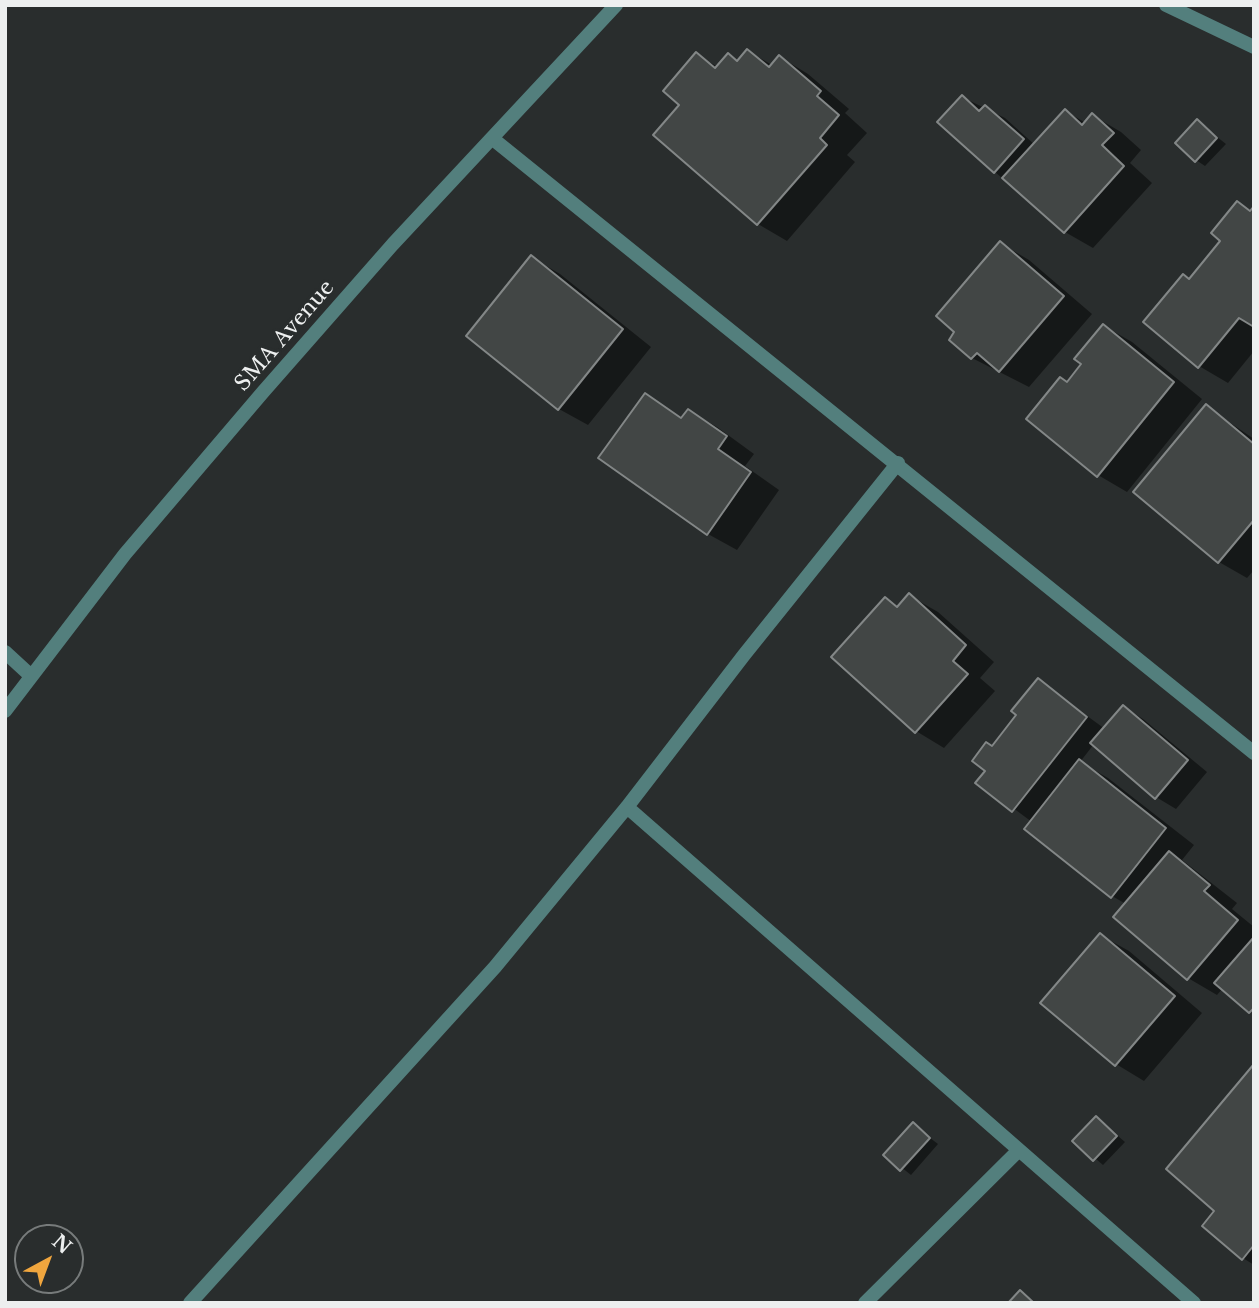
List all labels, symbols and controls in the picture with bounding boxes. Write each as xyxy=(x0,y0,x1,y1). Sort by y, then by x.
street label: SMA Avenue xyxy=(230,275,340,397)
north arrow xyxy=(14,1224,84,1294)
text: N xyxy=(48,1230,76,1259)

